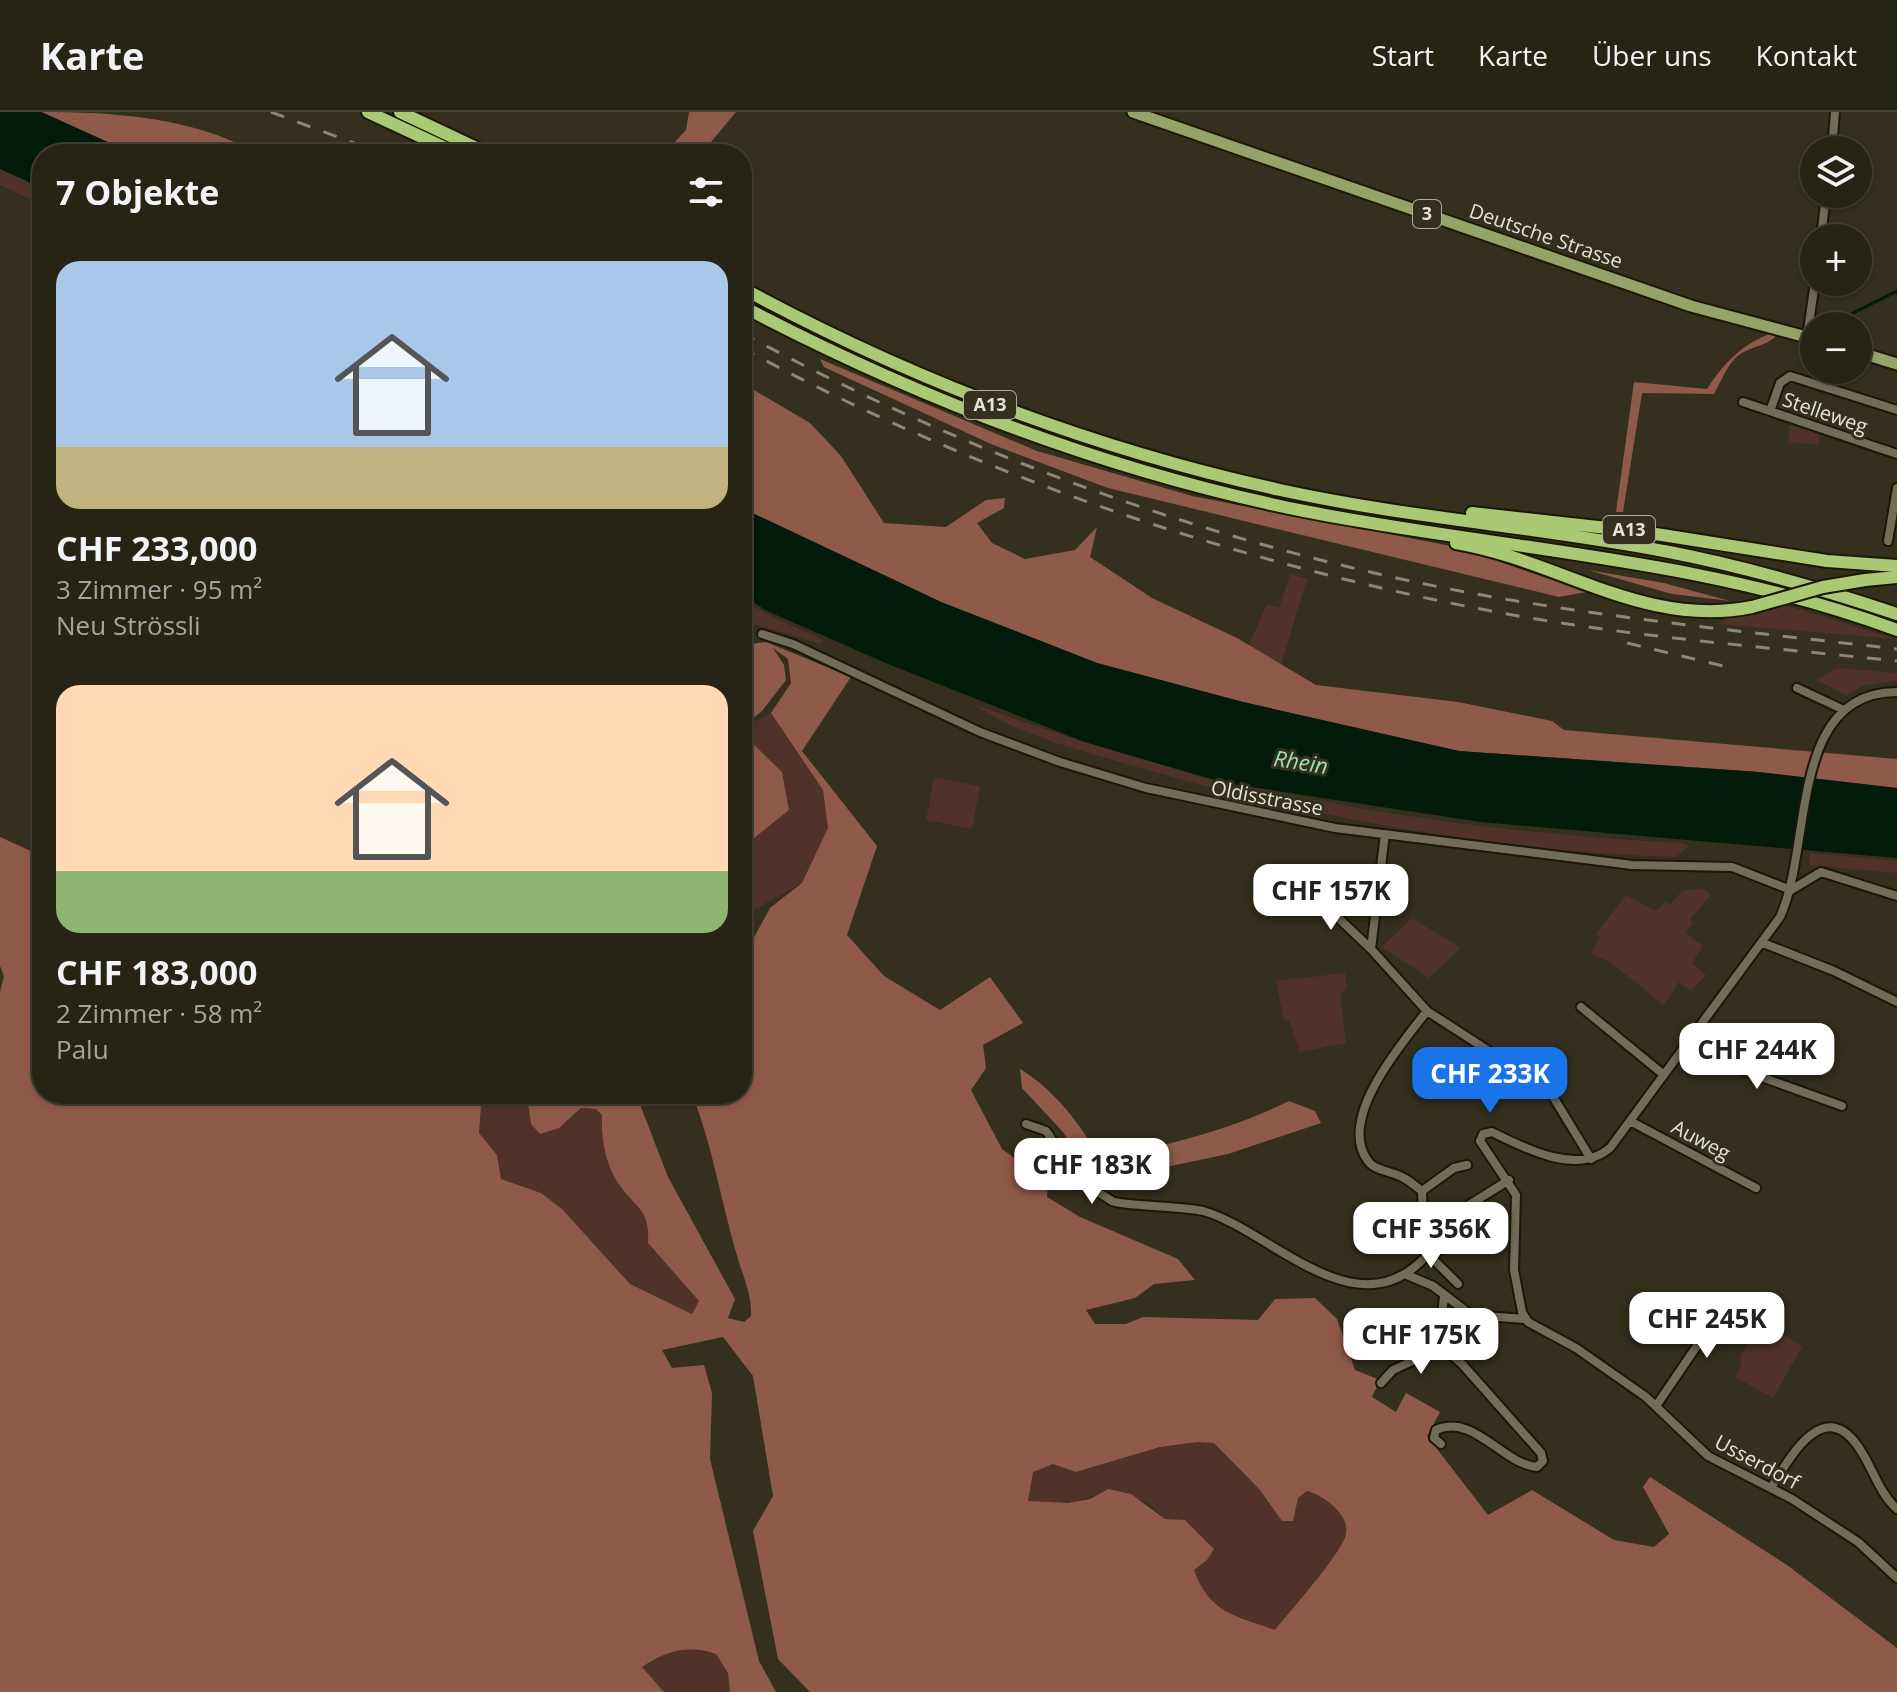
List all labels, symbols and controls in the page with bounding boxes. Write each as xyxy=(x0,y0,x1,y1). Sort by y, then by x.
text: Karte xyxy=(40,29,144,81)
text: Start xyxy=(1372,36,1434,74)
text: Karte xyxy=(1478,36,1548,74)
text: Über uns xyxy=(1592,36,1712,74)
text: Kontakt xyxy=(1756,36,1857,74)
map controls xyxy=(1800,136,1872,384)
button: layers xyxy=(1800,136,1872,208)
text: 7 Objekte xyxy=(56,169,219,215)
icon: filters xyxy=(684,170,728,214)
street label: Deutsche Strasse xyxy=(1466,197,1626,274)
road number: 3 xyxy=(1413,200,1441,228)
button: + xyxy=(1800,224,1872,296)
button: − xyxy=(1800,312,1872,384)
icon: home xyxy=(320,313,464,457)
street label: Stelleweg xyxy=(1779,385,1871,440)
road number: A13 xyxy=(964,391,1016,419)
road number: A13 xyxy=(1603,516,1655,544)
text: CHF 233,000 xyxy=(56,525,258,571)
text: 3 Zimmer · 95 m² xyxy=(56,571,262,607)
text: Neu Strössli xyxy=(56,607,201,643)
icon: home xyxy=(320,737,464,881)
water label: Rhein xyxy=(1272,742,1330,780)
street label: Oldisstrasse xyxy=(1209,773,1325,822)
pin: CHF 157K xyxy=(1248,864,1414,932)
text: CHF 157K xyxy=(1271,872,1391,908)
text: CHF 183,000 xyxy=(56,949,258,995)
text: 2 Zimmer · 58 m² xyxy=(56,995,262,1031)
pin: CHF 244K xyxy=(1674,1023,1840,1091)
text: Palu xyxy=(56,1031,109,1067)
text: CHF 244K xyxy=(1697,1031,1817,1067)
pin: CHF 233K xyxy=(1407,1047,1573,1115)
text: CHF 233K xyxy=(1430,1055,1550,1091)
street label: Auweg xyxy=(1667,1113,1735,1166)
pin: CHF 183K xyxy=(1009,1138,1175,1206)
text: CHF 183K xyxy=(1032,1146,1152,1182)
pin: CHF 356K xyxy=(1348,1202,1514,1270)
text: CHF 356K xyxy=(1371,1210,1491,1246)
pin: CHF 245K xyxy=(1624,1292,1790,1360)
text: CHF 245K xyxy=(1647,1300,1767,1336)
pin: CHF 175K xyxy=(1338,1308,1504,1376)
text: CHF 175K xyxy=(1361,1316,1481,1352)
street label: Usserdorf xyxy=(1710,1428,1805,1496)

